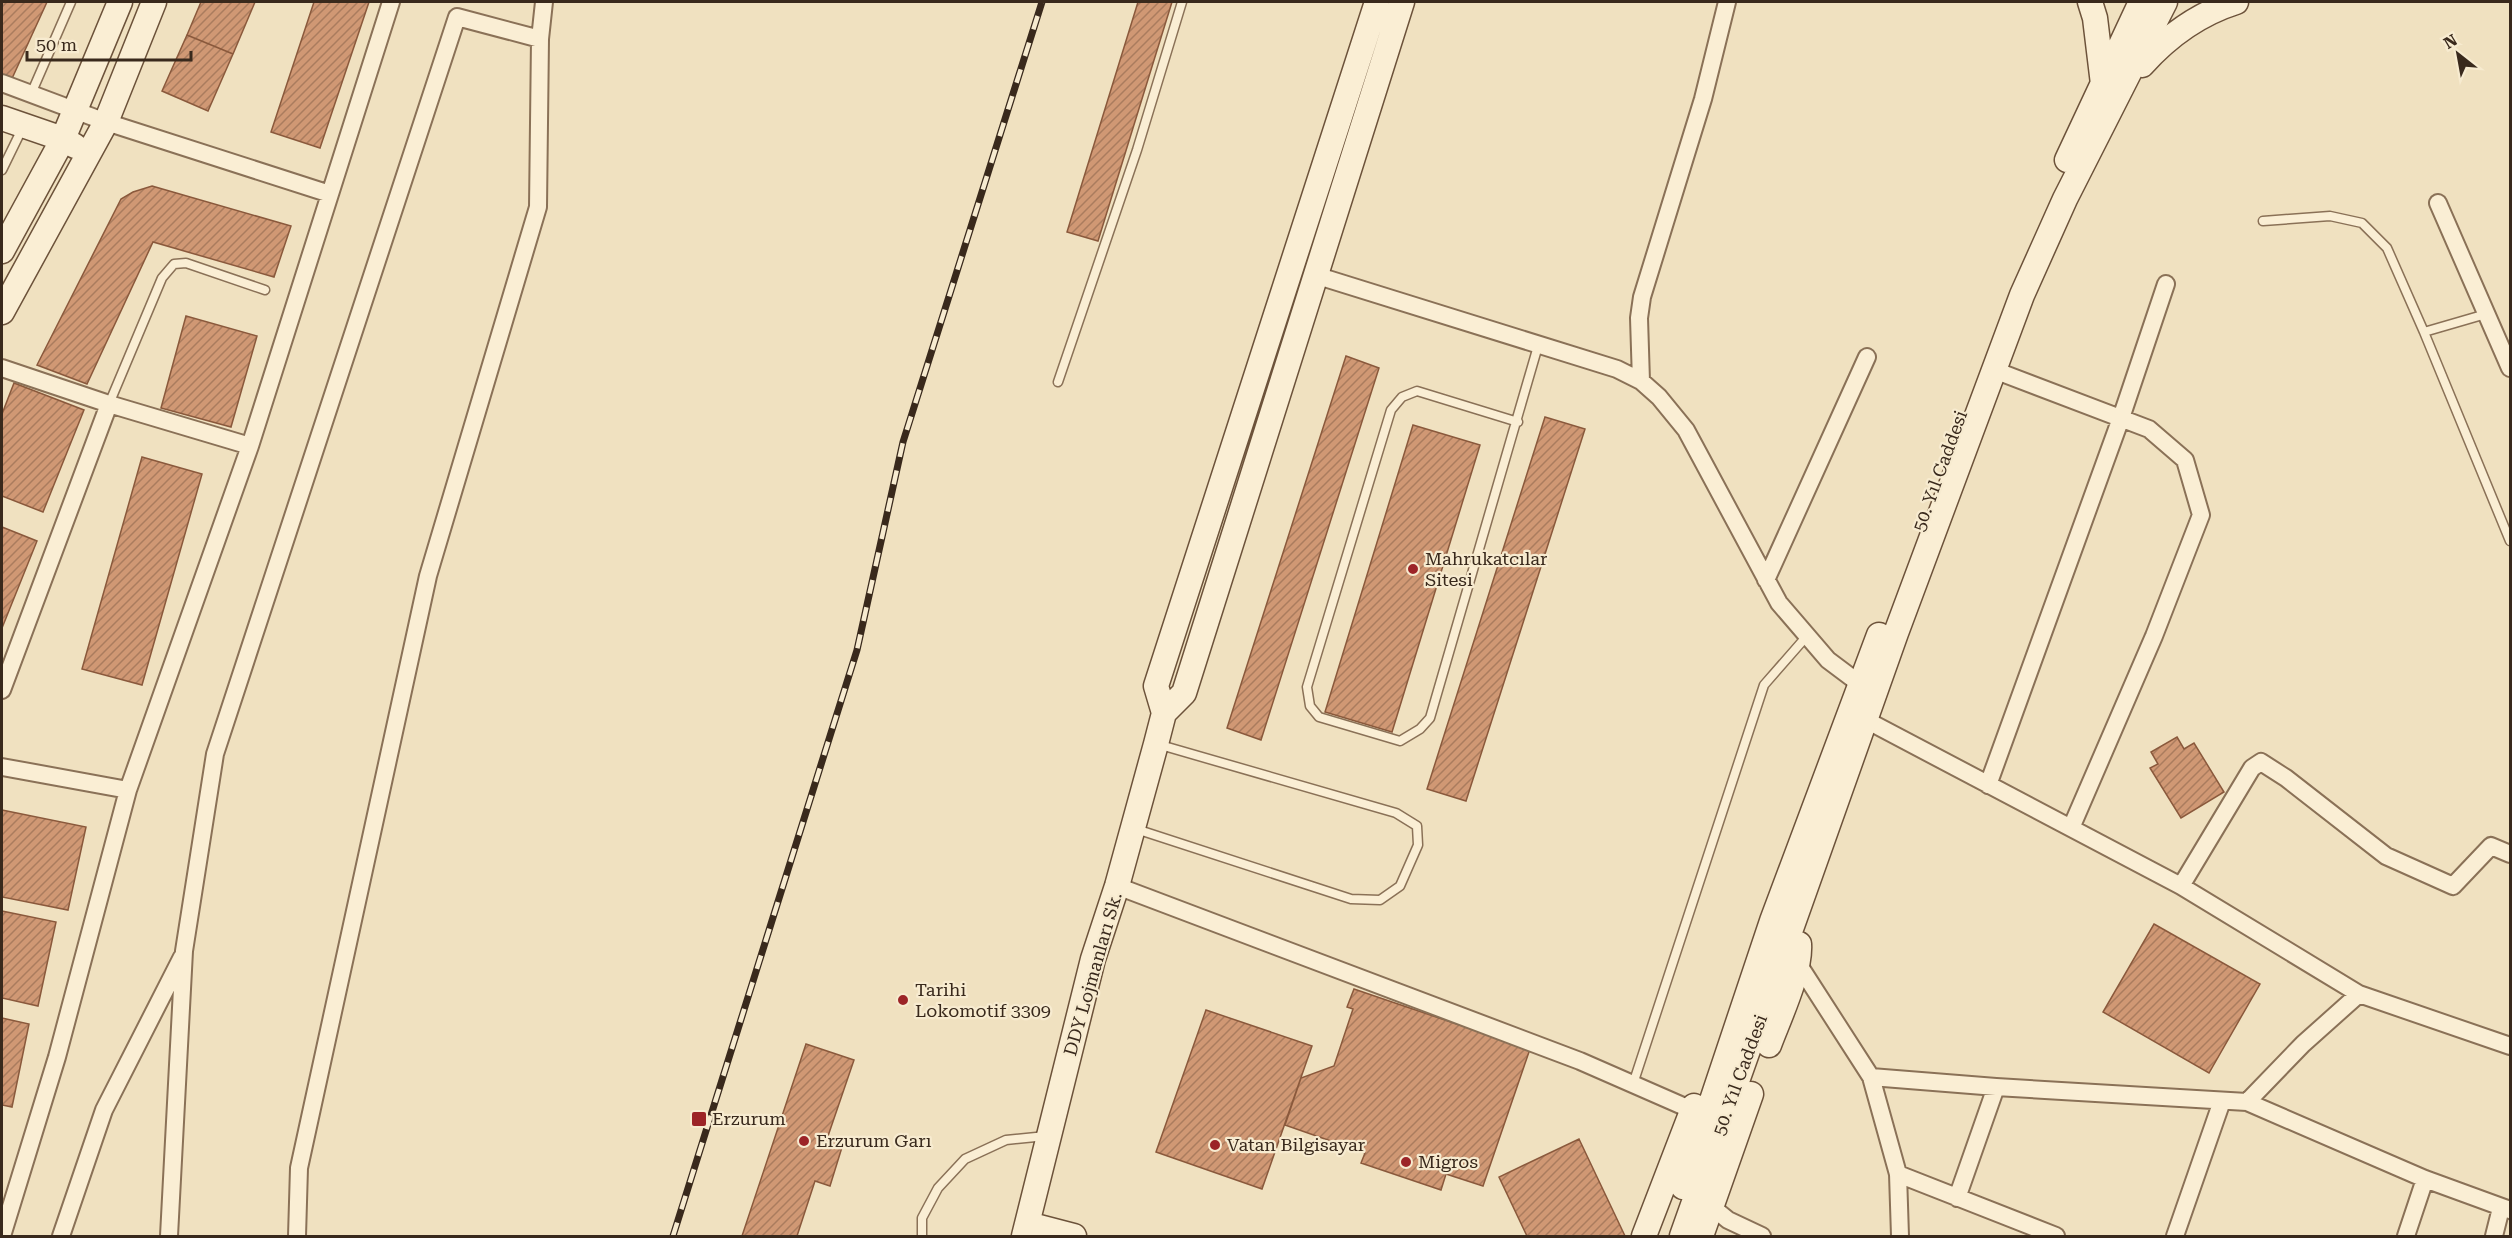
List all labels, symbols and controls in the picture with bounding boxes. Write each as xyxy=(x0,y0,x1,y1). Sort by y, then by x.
scale bar xyxy=(27,24,190,62)
north arrow xyxy=(2428,24,2488,84)
text: N xyxy=(2440,30,2461,53)
text: 50 m xyxy=(36,34,77,55)
street label: 50. Yıl Caddesi xyxy=(1908,407,1971,534)
place label: Mahrukatcılar Sitesi xyxy=(1425,548,1547,590)
marker: Mahrukatcılar Sitesi xyxy=(1406,562,1420,576)
street label: DDY Lojmanları Sk. xyxy=(1059,890,1126,1058)
place label: Tarihi Lokomotif 3309 xyxy=(915,979,1051,1021)
marker: Tarihi Lokomotif 3309 xyxy=(896,993,910,1007)
street label: 50. Yıl Caddesi xyxy=(1708,1011,1771,1138)
place label: Erzurum xyxy=(712,1108,786,1129)
marker: Erzurum xyxy=(690,1110,708,1128)
place label: Erzurum Garı xyxy=(816,1130,932,1151)
marker: Erzurum Garı xyxy=(797,1134,811,1148)
place label: Vatan Bilgisayar xyxy=(1227,1134,1365,1155)
marker: Vatan Bilgisayar xyxy=(1208,1138,1222,1152)
place label: Migros xyxy=(1418,1151,1478,1172)
marker: Migros xyxy=(1399,1155,1413,1169)

